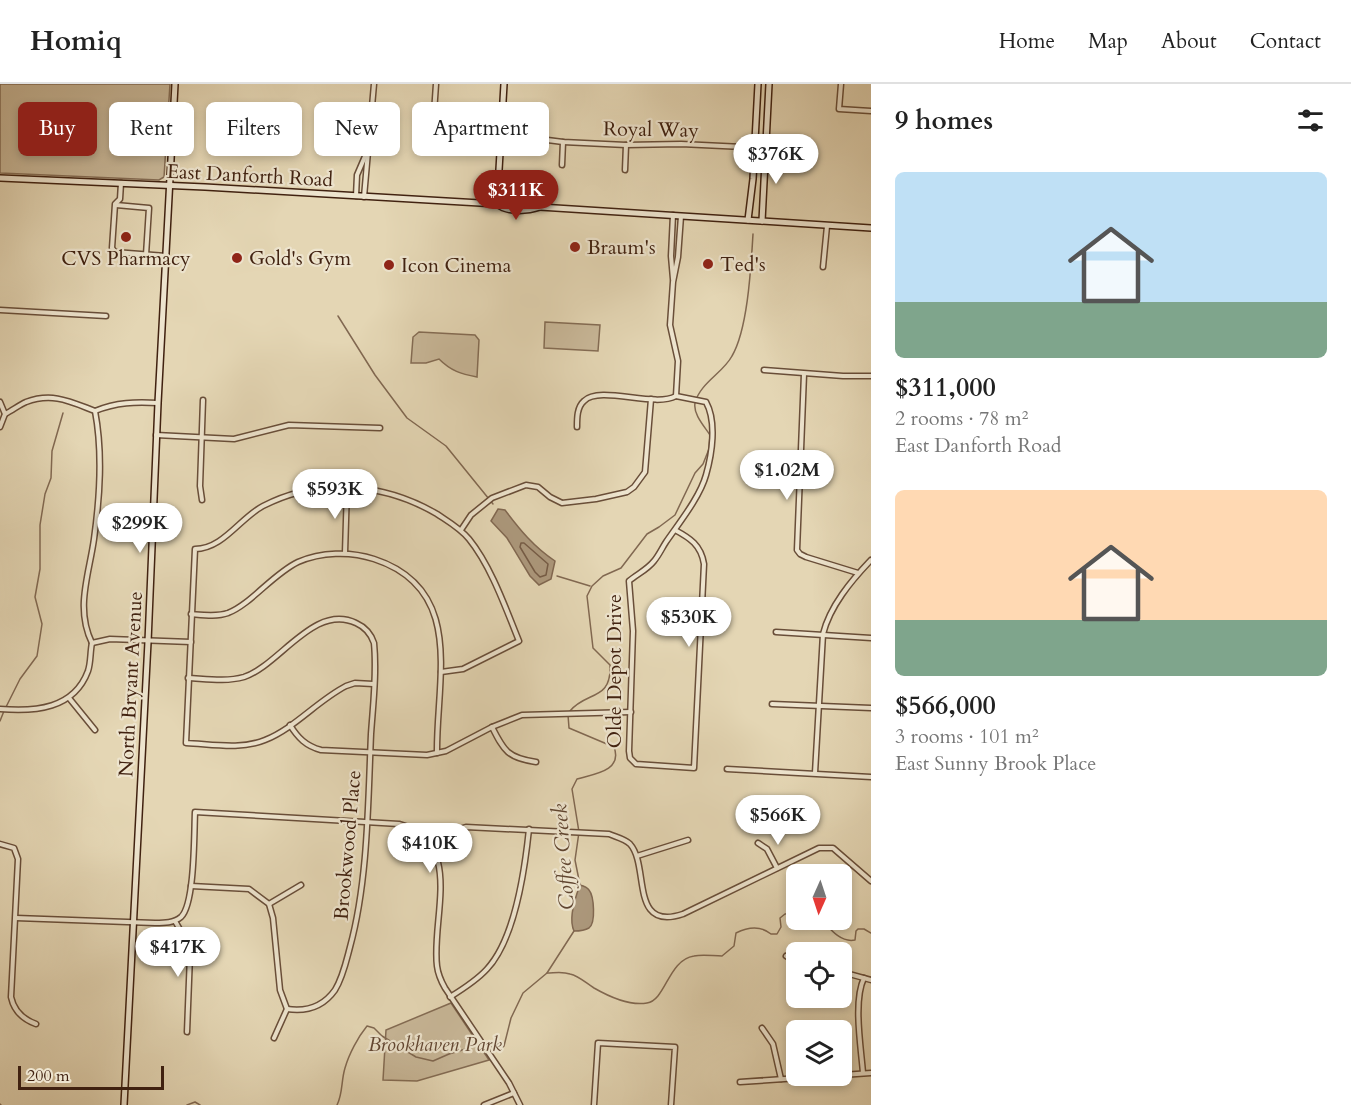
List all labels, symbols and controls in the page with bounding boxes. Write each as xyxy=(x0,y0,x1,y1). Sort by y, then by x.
text: Homiq xyxy=(30,22,122,60)
text: Home xyxy=(999,27,1055,56)
text: Map xyxy=(1088,27,1128,56)
text: About xyxy=(1161,27,1217,56)
text: Contact xyxy=(1250,27,1321,56)
chip: Buy xyxy=(18,102,97,156)
chip: Rent xyxy=(109,102,194,156)
chip: Filters xyxy=(206,102,302,156)
chip: New xyxy=(314,102,400,156)
chip: Apartment xyxy=(412,102,549,156)
text: 9 homes xyxy=(895,103,993,138)
icon: filters xyxy=(1294,104,1327,137)
street label: Royal Way xyxy=(603,115,699,144)
pin: $376K xyxy=(734,134,818,185)
text: $376K xyxy=(747,140,805,167)
street label: East Danforth Road xyxy=(166,158,334,193)
pin: $311K xyxy=(474,170,558,221)
text: $311K xyxy=(487,176,545,203)
icon: home xyxy=(1057,211,1165,319)
marker: CVS Pharmacy xyxy=(119,230,133,244)
place label: Braum's xyxy=(587,234,656,261)
marker: Braum's xyxy=(568,240,582,254)
place label: CVS Pharmacy xyxy=(61,245,191,272)
place label: Gold's Gym xyxy=(249,245,351,272)
marker: Gold's Gym xyxy=(230,251,244,265)
place label: Ted's xyxy=(720,251,766,278)
place label: Icon Cinema xyxy=(401,252,512,279)
marker: Ted's xyxy=(701,257,715,271)
marker: Icon Cinema xyxy=(382,258,396,272)
text: $311,000 xyxy=(895,370,996,405)
text: 2 rooms · 78 m² xyxy=(895,405,1028,432)
text: East Danforth Road xyxy=(895,432,1061,459)
pin: $1.02M xyxy=(738,450,836,501)
text: $1.02M xyxy=(754,456,820,483)
pin: $593K xyxy=(293,469,377,520)
text: $593K xyxy=(306,475,364,502)
pin: $299K xyxy=(98,503,182,554)
text: $299K xyxy=(111,509,169,536)
icon: home xyxy=(1057,529,1165,637)
street label: North Bryant Avenue xyxy=(112,591,149,778)
street label: Olde Depot Drive xyxy=(601,594,628,748)
pin: $530K xyxy=(647,597,731,648)
text: $530K xyxy=(660,603,718,630)
text: $566,000 xyxy=(895,688,996,723)
text: 3 rooms · 101 m² xyxy=(895,723,1039,750)
text: East Sunny Brook Place xyxy=(895,750,1096,777)
street label: Brookwood Place xyxy=(327,769,368,921)
pin: $566K xyxy=(736,795,820,846)
text: $566K xyxy=(749,801,807,828)
water label: Coffee Creek xyxy=(545,802,582,911)
pin: $410K xyxy=(388,823,472,874)
text: $410K xyxy=(401,829,459,856)
north arrow xyxy=(786,864,852,930)
map controls xyxy=(786,864,852,1086)
pin: $417K xyxy=(136,927,220,978)
text: $417K xyxy=(149,933,207,960)
button: locate xyxy=(786,942,852,1008)
button: layers xyxy=(786,1020,852,1086)
park label: Brookhaven Park xyxy=(368,1031,502,1058)
scale bar xyxy=(18,1063,164,1090)
text: 200 m xyxy=(27,1065,69,1087)

